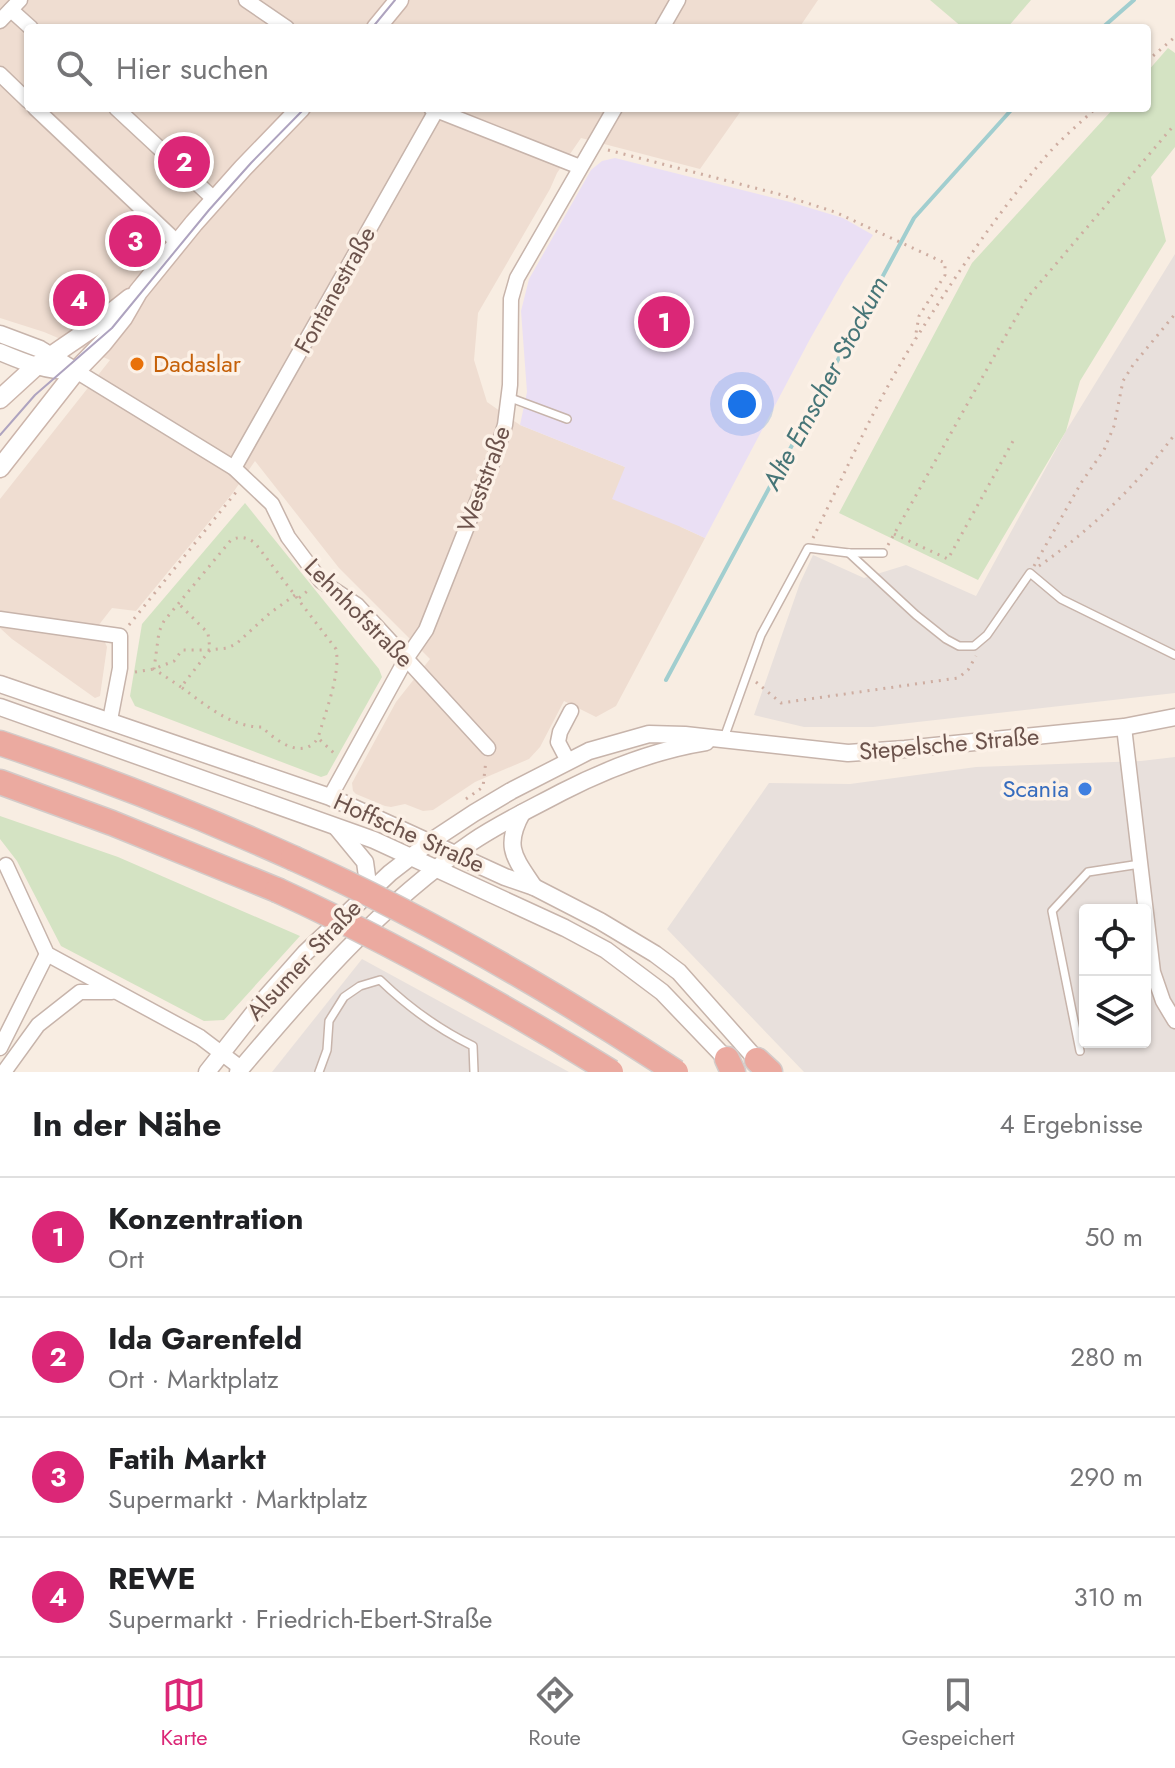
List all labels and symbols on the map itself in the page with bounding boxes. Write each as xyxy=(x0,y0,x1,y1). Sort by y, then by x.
pin: 2 xyxy=(158,132,210,192)
pin: 3 xyxy=(109,211,161,271)
street label: Fontanestraße xyxy=(285,220,384,360)
water label: Alte Emscher Stockum xyxy=(752,269,897,498)
pin: 4 xyxy=(53,270,105,330)
pin: 1 xyxy=(638,292,690,352)
place label: Dadaslar xyxy=(153,346,242,381)
marker: Dadaslar xyxy=(128,355,146,373)
your location xyxy=(722,384,762,424)
street label: Weststraße xyxy=(448,421,519,537)
street label: Lehnhofstraße xyxy=(297,550,422,675)
street label: Stepelsche Straße xyxy=(857,718,1041,769)
place label: Scania xyxy=(1002,771,1069,806)
marker: Scania xyxy=(1076,780,1094,798)
street label: Hoffsche Straße xyxy=(328,784,490,881)
street label: Alsumer Straße xyxy=(238,891,369,1028)

